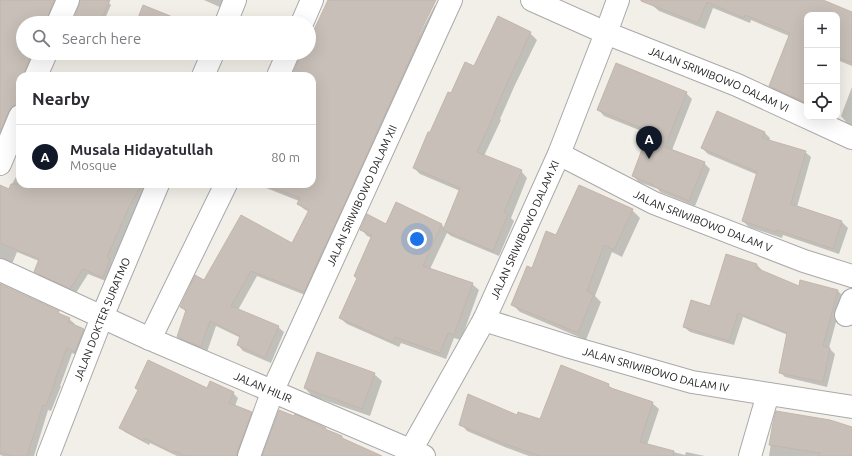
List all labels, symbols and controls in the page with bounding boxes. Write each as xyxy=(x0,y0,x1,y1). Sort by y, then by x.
map controls xyxy=(804,12,840,120)
button: + xyxy=(804,12,840,48)
search box xyxy=(16,16,316,60)
icon: search xyxy=(30,27,52,49)
text: Search here xyxy=(62,30,141,47)
street label: JALAN SRIWIBOWO DALAM VI xyxy=(647,45,791,114)
button: − xyxy=(804,48,840,84)
button: locate xyxy=(804,84,840,120)
text: Nearby xyxy=(32,89,90,108)
street label: JALAN SRIWIBOWO DALAM XII xyxy=(324,123,399,268)
pin: A xyxy=(636,126,662,159)
text: Musala Hidayatullah xyxy=(70,141,213,158)
text: A xyxy=(40,150,50,164)
text: 80 m xyxy=(271,150,300,164)
text: Mosque xyxy=(70,158,117,172)
street label: JALAN SRIWIBOWO DALAM XI xyxy=(488,159,561,301)
street label: JALAN SRIWIBOWO DALAM V xyxy=(632,188,774,254)
your location xyxy=(407,229,427,249)
street label: JALAN DOKTER SURATMO xyxy=(72,256,132,383)
street label: JALAN SRIWIBOWO DALAM IV xyxy=(581,345,730,394)
street label: JALAN HILIR xyxy=(232,370,294,405)

